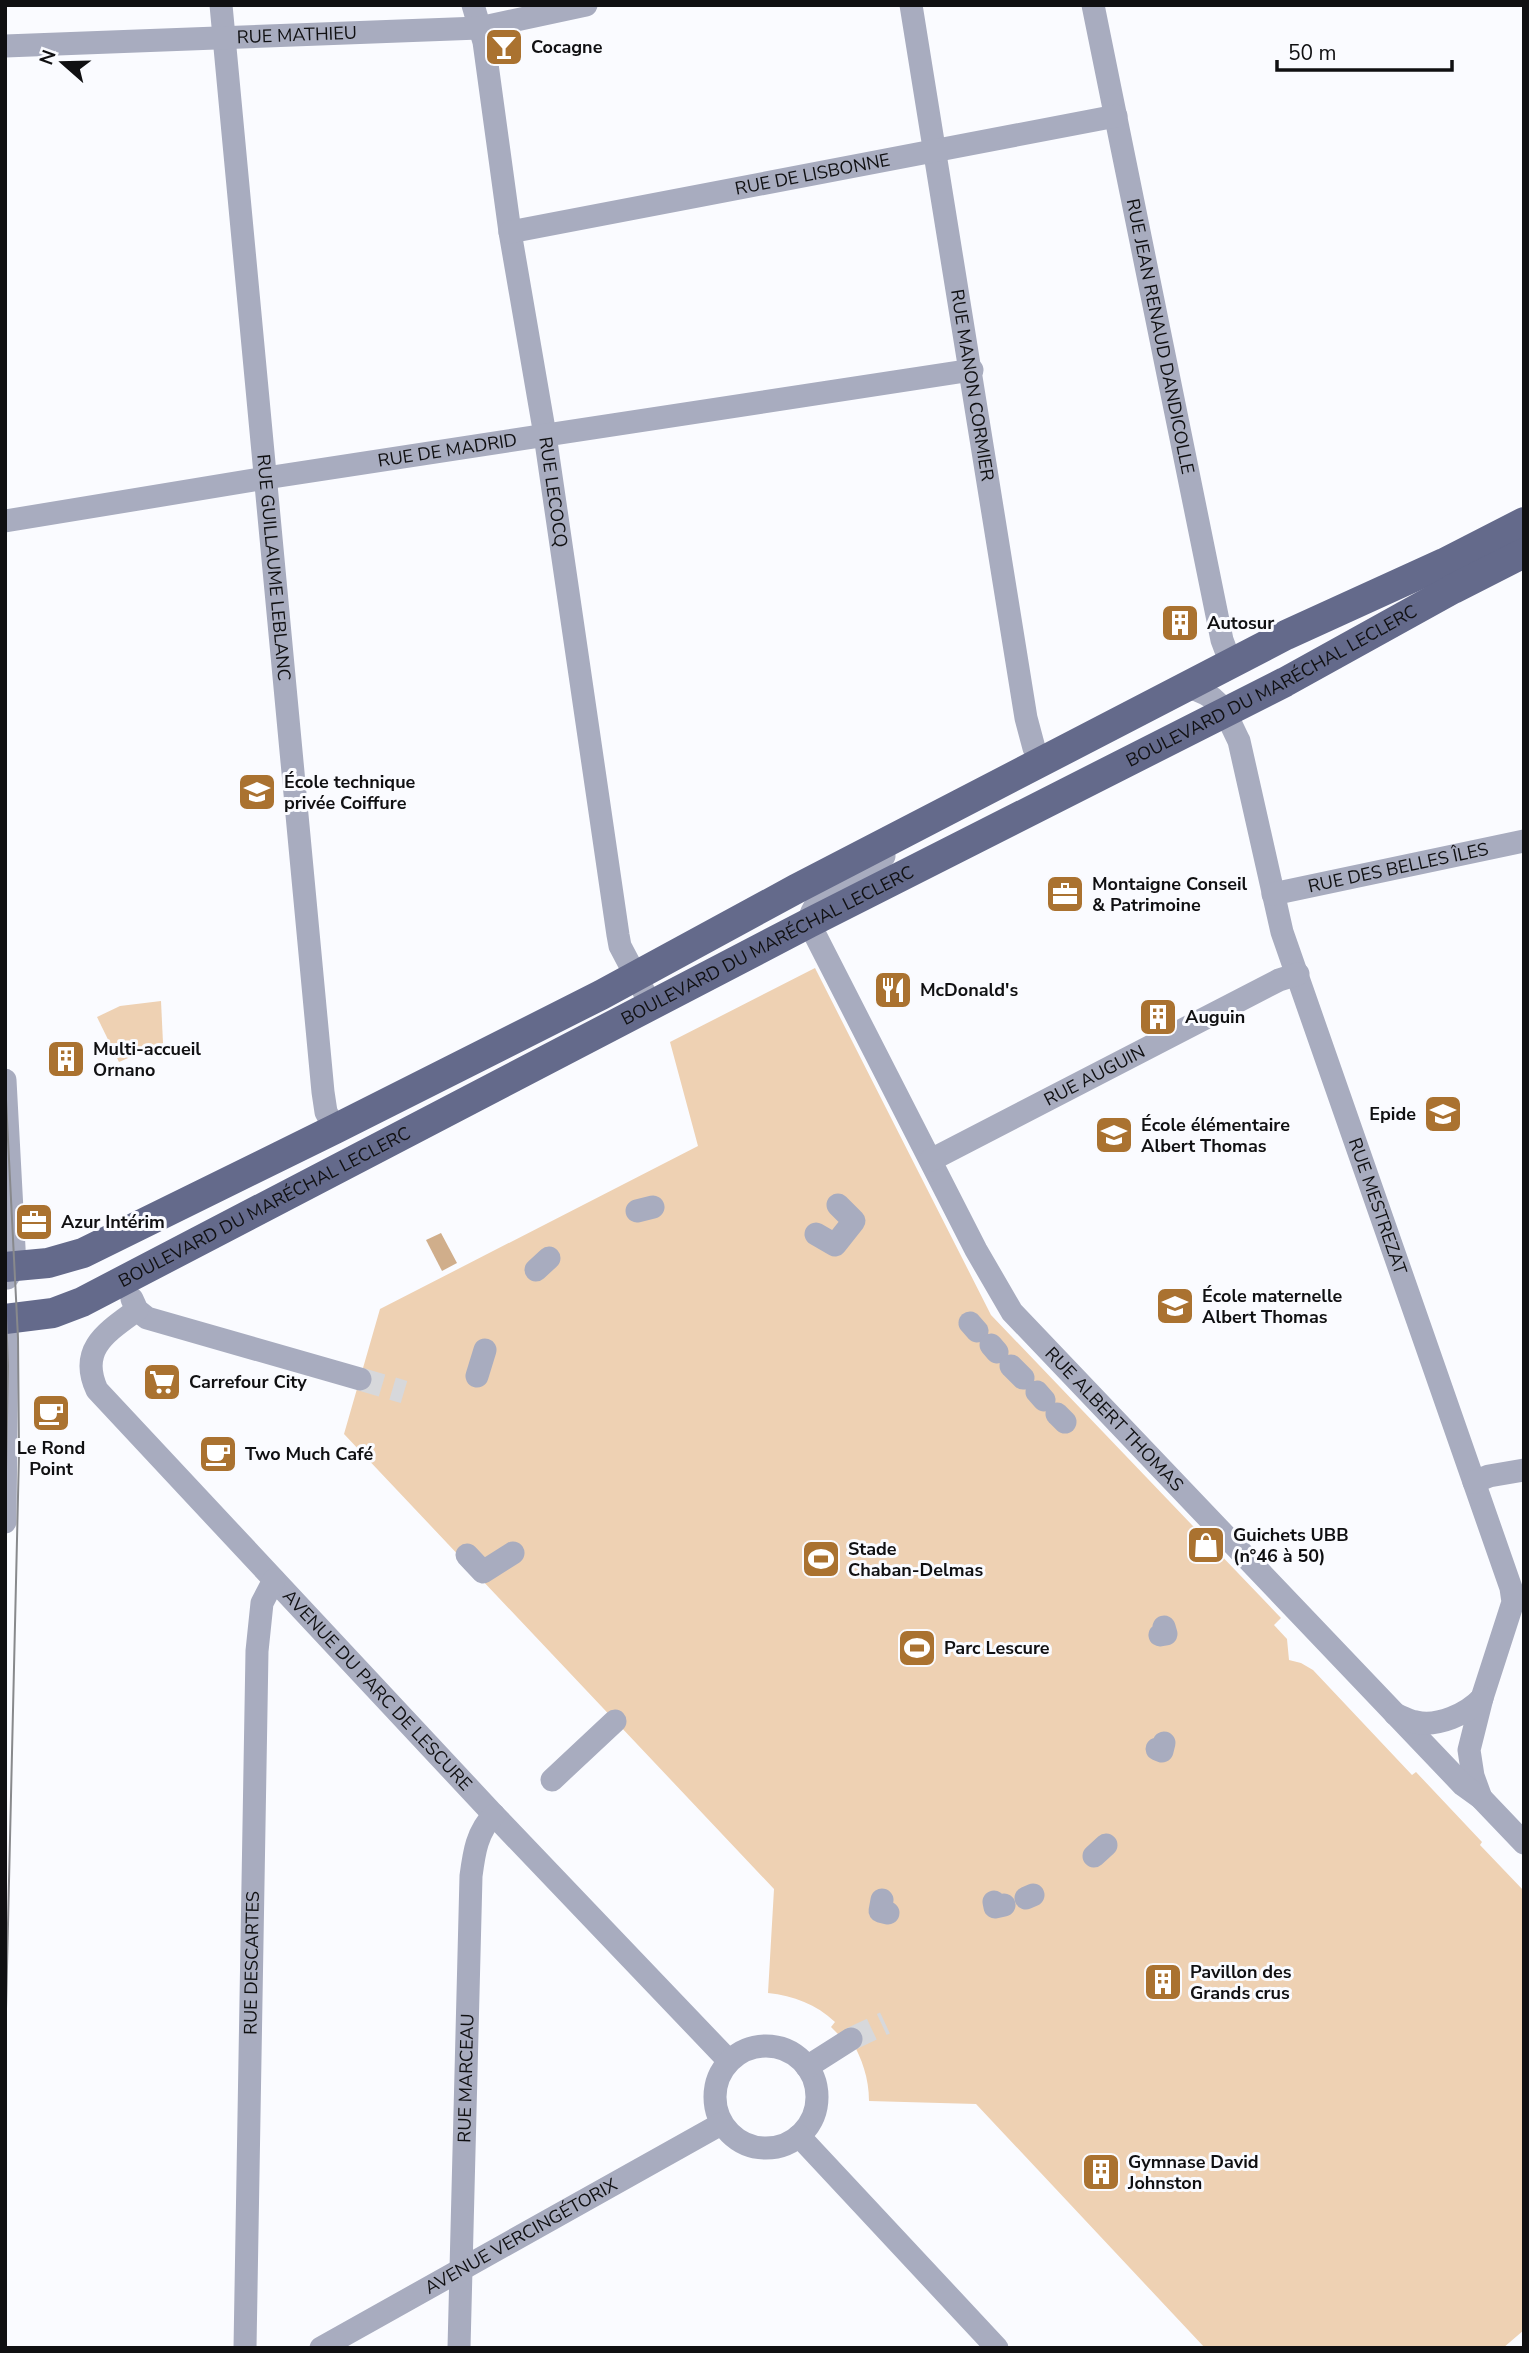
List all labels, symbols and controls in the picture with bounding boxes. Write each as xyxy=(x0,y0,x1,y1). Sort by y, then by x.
street label: RUE MATHIEU xyxy=(236,21,357,49)
bar icon: Cocagne xyxy=(483,26,525,68)
north arrow xyxy=(28,28,98,98)
scale bar xyxy=(1277,28,1452,72)
place label: Cocagne xyxy=(531,35,603,59)
text: 50 m xyxy=(1288,39,1337,67)
text: N xyxy=(33,46,63,69)
street label: RUE DE LISBONNE xyxy=(733,148,892,201)
street label: RUE JEAN RENAUD DANDICOLLE xyxy=(1121,196,1200,476)
street label: RUE MANON CORMIER xyxy=(945,287,1000,483)
street label: RUE DE MADRID xyxy=(376,428,519,473)
street label: RUE LECOCQ xyxy=(533,435,573,549)
street label: RUE GUILLAUME LEBLANC xyxy=(251,453,296,682)
street label: BOULEVARD DU MARÉCHAL LECLERC xyxy=(1122,599,1421,773)
building icon: Autosur xyxy=(1159,602,1201,644)
place label: Autosur xyxy=(1207,611,1274,635)
place label: École technique privée Coiffure xyxy=(284,770,416,815)
school or university icon: École technique privée Coiffure xyxy=(236,771,278,813)
street label: RUE DES BELLES ÎLES xyxy=(1306,837,1491,898)
street label: BOULEVARD DU MARÉCHAL LECLERC xyxy=(617,860,918,1031)
place label: Montaigne Conseil & Patrimoine xyxy=(1092,872,1248,917)
office icon: Montaigne Conseil & Patrimoine xyxy=(1044,873,1086,915)
restaurant icon: McDonald's xyxy=(872,969,914,1011)
place label: McDonald's xyxy=(920,978,1018,1002)
building icon: Auguin xyxy=(1137,996,1179,1038)
place label: Auguin xyxy=(1185,1005,1245,1029)
place label: Multi-accueil Ornano xyxy=(93,1037,201,1082)
building icon: Multi-accueil Ornano xyxy=(45,1038,87,1080)
street label: RUE AUGUIN xyxy=(1040,1039,1149,1112)
school or university icon: Epide xyxy=(1422,1093,1464,1135)
place label: Epide xyxy=(1369,1102,1416,1126)
place label: École élémentaire Albert Thomas xyxy=(1141,1113,1290,1158)
school or university icon: École élémentaire Albert Thomas xyxy=(1093,1114,1135,1156)
street label: BOULEVARD DU MARÉCHAL LECLERC xyxy=(114,1121,414,1293)
street label: RUE MESTREZAT xyxy=(1343,1135,1413,1278)
office icon: Azur Intérim xyxy=(13,1201,55,1243)
place label: Azur Intérim xyxy=(61,1210,165,1234)
place label: École maternelle Albert Thomas xyxy=(1202,1284,1343,1329)
school or university icon: École maternelle Albert Thomas xyxy=(1154,1285,1196,1327)
street label: RUE ALBERT THOMAS xyxy=(1040,1342,1189,1497)
supermarket icon: Carrefour City xyxy=(141,1361,183,1403)
place label: Carrefour City xyxy=(189,1370,307,1394)
cafe icon: Le Rond Point xyxy=(30,1392,72,1434)
cafe icon: Two Much Café xyxy=(197,1433,239,1475)
place label: Le Rond Point xyxy=(17,1436,85,1481)
place label: Two Much Café xyxy=(245,1442,373,1466)
place label: Guichets UBB (n°46 à 50) xyxy=(1233,1523,1349,1568)
shop icon: Guichets UBB (n°46 à 50) xyxy=(1185,1524,1227,1566)
place label: Stade Chaban-Delmas xyxy=(848,1537,983,1582)
sports icon: Stade Chaban-Delmas xyxy=(800,1538,842,1580)
street label: AVENUE DU PARC DE LESCURE xyxy=(277,1584,477,1796)
sports icon: Parc Lescure xyxy=(896,1627,938,1669)
place label: Parc Lescure xyxy=(944,1636,1050,1660)
street label: RUE DESCARTES xyxy=(238,1891,265,2035)
place label: Pavillon des Grands crus xyxy=(1190,1960,1292,2005)
building icon: Pavillon des Grands crus xyxy=(1142,1961,1184,2003)
street label: RUE MARCEAU xyxy=(452,2013,480,2143)
place label: Gymnase David Johnston xyxy=(1127,2150,1259,2195)
building icon: Gymnase David Johnston xyxy=(1080,2151,1122,2193)
street label: AVENUE VERCINGÉTORIX xyxy=(420,2172,622,2300)

